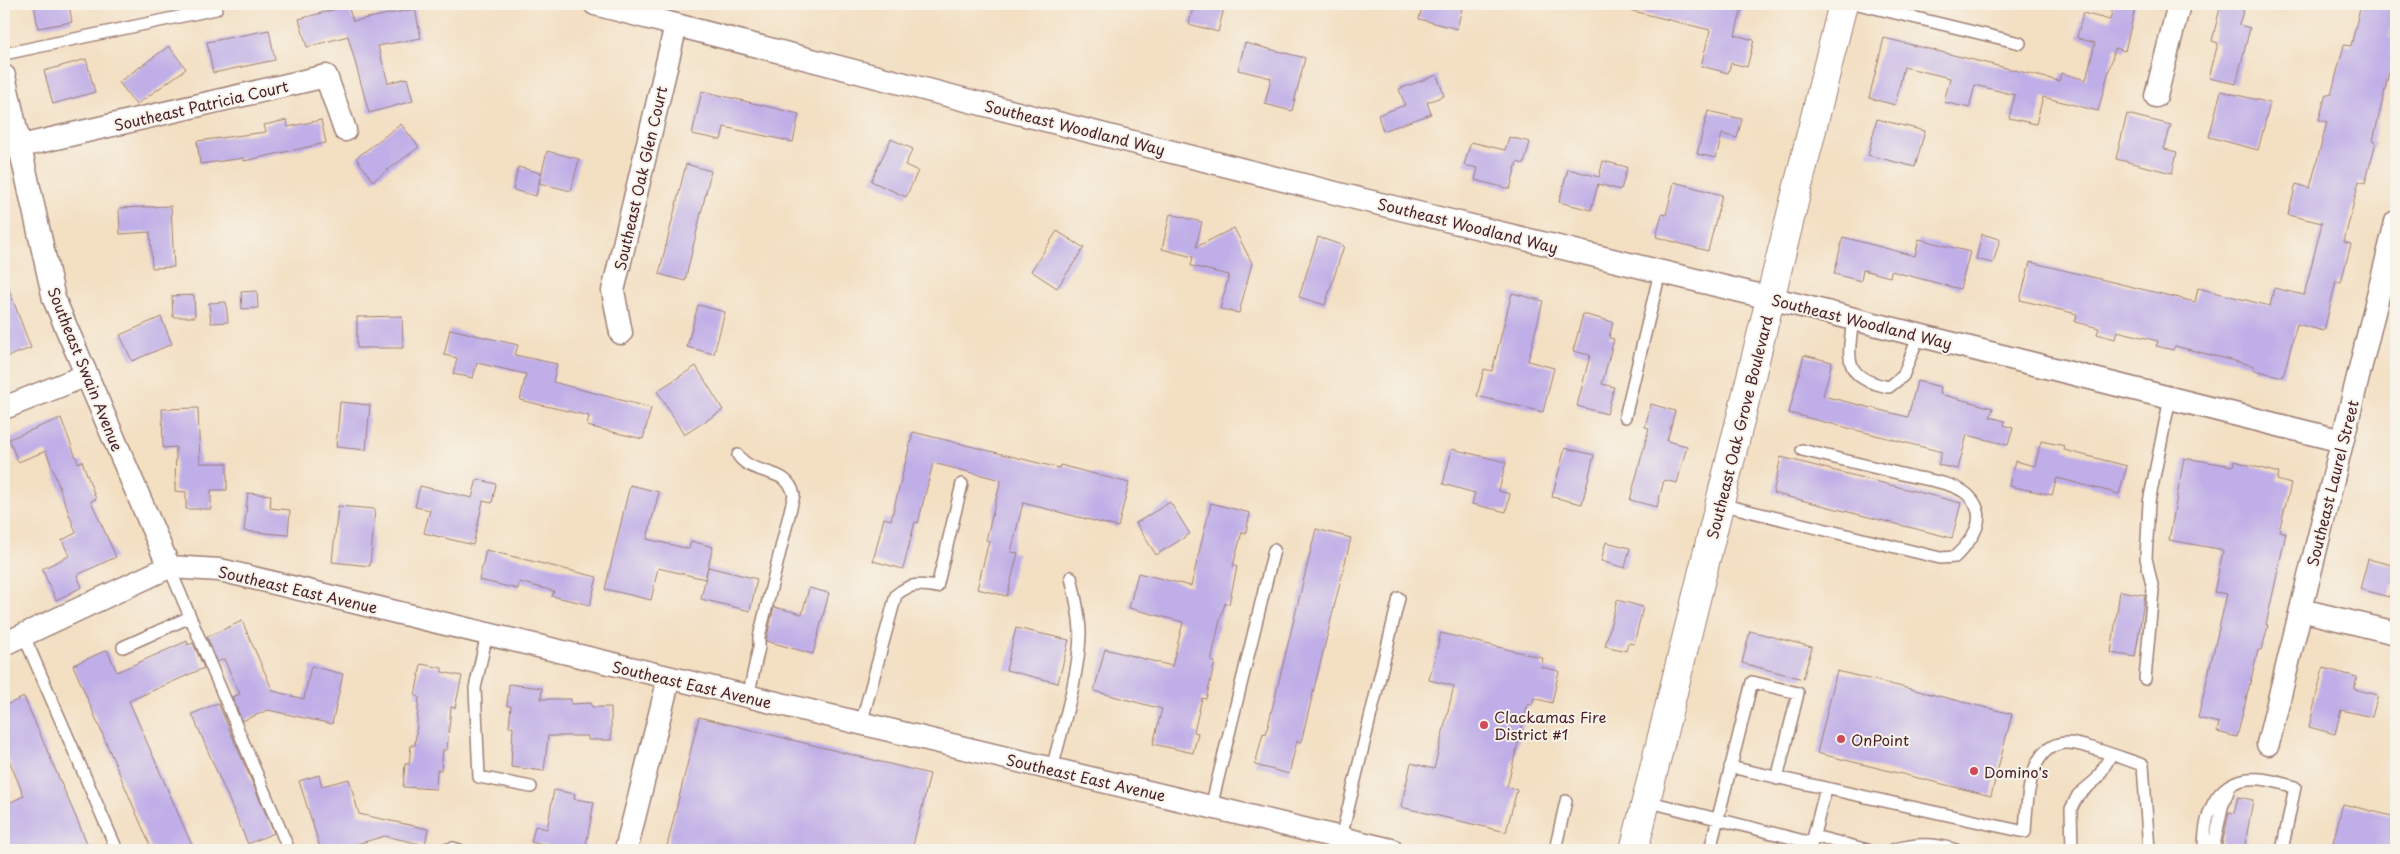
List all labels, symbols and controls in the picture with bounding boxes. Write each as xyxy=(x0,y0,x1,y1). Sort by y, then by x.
street label: Southeast Patricia Court xyxy=(112,74,290,136)
street label: Southeast Oak Glen Court xyxy=(608,84,672,272)
street label: Southeast Woodland Way xyxy=(982,93,1168,161)
street label: Southeast Woodland Way xyxy=(1375,191,1561,259)
street label: Southeast Swain Avenue xyxy=(43,284,129,454)
street label: Southeast Woodland Way xyxy=(1769,287,1955,355)
street label: Southeast Oak Grove Boulevard xyxy=(1700,313,1778,541)
street label: Southeast Laurel Street xyxy=(2300,397,2364,569)
street label: Southeast East Avenue xyxy=(216,559,380,619)
street label: Southeast East Avenue xyxy=(610,654,774,714)
place label: Clackamas Fire District #1 xyxy=(1494,705,1606,745)
marker: Clackamas Fire District #1 xyxy=(1478,719,1490,731)
place label: OnPoint xyxy=(1851,728,1909,751)
marker: OnPoint xyxy=(1835,733,1847,745)
street label: Southeast East Avenue xyxy=(1004,747,1168,807)
place label: Domino's xyxy=(1984,760,2049,783)
marker: Domino's xyxy=(1968,765,1980,777)

